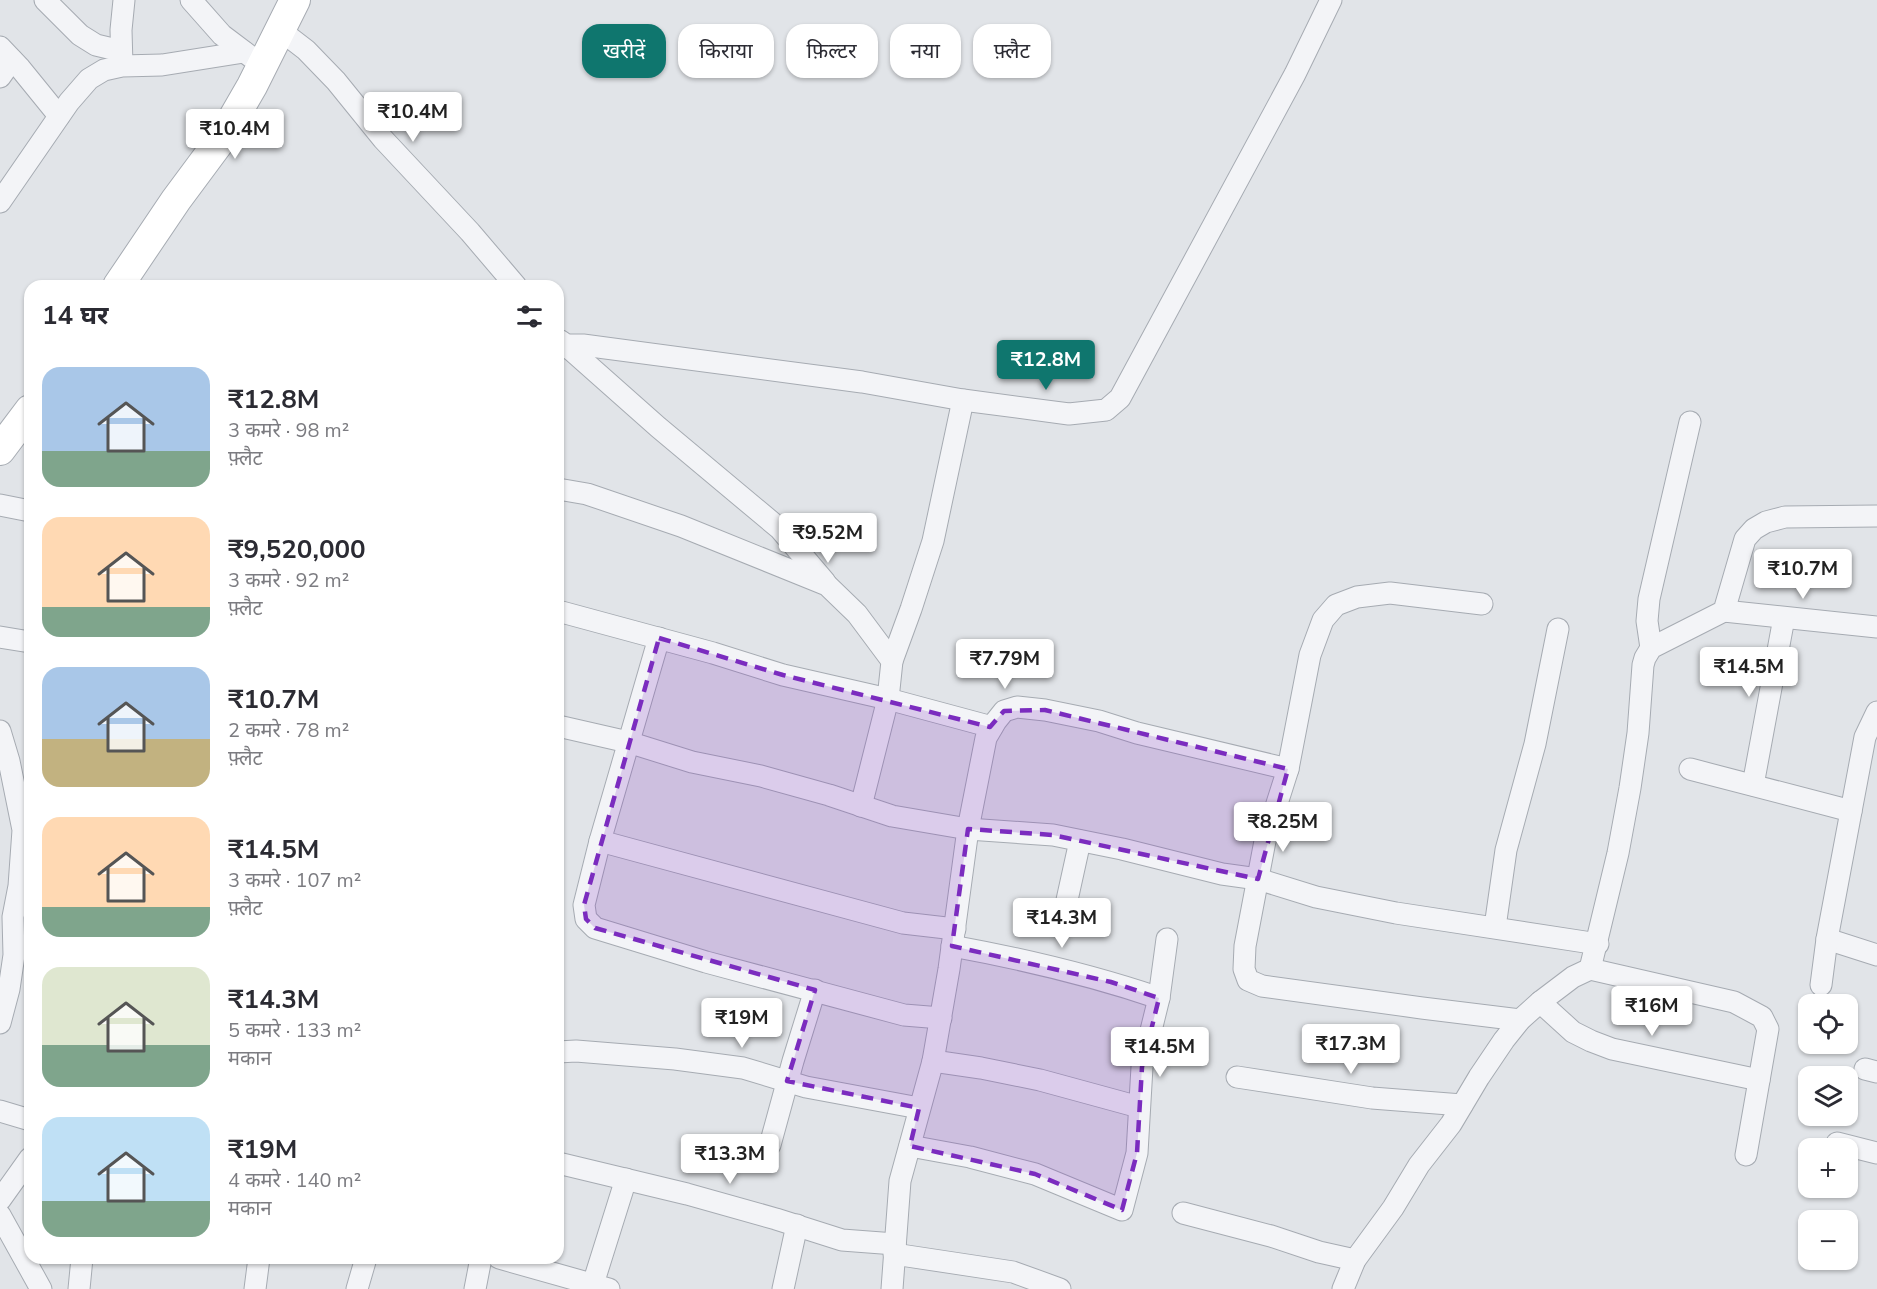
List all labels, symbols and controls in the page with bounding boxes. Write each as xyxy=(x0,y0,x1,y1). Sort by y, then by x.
chip: खरीदें xyxy=(582,24,666,78)
chip: किराया xyxy=(678,24,774,78)
chip: फ़िल्टर xyxy=(786,24,878,78)
chip: नया xyxy=(890,24,961,78)
chip: फ़्लैट xyxy=(973,24,1051,78)
pin: ₹10.4M xyxy=(364,92,462,143)
text: ₹10.4M xyxy=(378,98,448,125)
pin: ₹10.4M xyxy=(186,109,284,160)
text: ₹10.4M xyxy=(200,115,270,142)
text: 14 घर xyxy=(42,298,109,333)
icon: filters xyxy=(513,300,546,333)
pin: ₹12.8M xyxy=(997,340,1095,391)
text: ₹12.8M xyxy=(1011,346,1081,373)
text: ₹12.8M xyxy=(228,382,319,417)
icon: home xyxy=(90,391,162,463)
text: 3 कमरे · 98 m² xyxy=(228,417,349,444)
text: फ़्लैट xyxy=(228,445,263,472)
pin: ₹9.52M xyxy=(779,513,877,564)
text: ₹9.52M xyxy=(793,519,863,546)
text: ₹9,520,000 xyxy=(228,532,366,567)
icon: home xyxy=(90,541,162,613)
pin: ₹10.7M xyxy=(1754,549,1852,600)
text: ₹10.7M xyxy=(1768,555,1838,582)
text: 3 कमरे · 92 m² xyxy=(228,567,349,594)
text: फ़्लैट xyxy=(228,595,263,622)
pin: ₹7.79M xyxy=(956,639,1054,690)
text: ₹7.79M xyxy=(970,645,1040,672)
pin: ₹14.5M xyxy=(1700,647,1798,698)
text: ₹14.5M xyxy=(1714,653,1784,680)
text: ₹10.7M xyxy=(228,682,319,717)
icon: home xyxy=(90,691,162,763)
text: 2 कमरे · 78 m² xyxy=(228,717,349,744)
text: फ़्लैट xyxy=(228,745,263,772)
pin: ₹8.25M xyxy=(1234,802,1332,853)
text: ₹8.25M xyxy=(1248,808,1318,835)
text: ₹14.5M xyxy=(228,832,319,867)
icon: home xyxy=(90,841,162,913)
text: 3 कमरे · 107 m² xyxy=(228,867,361,894)
text: फ़्लैट xyxy=(228,895,263,922)
pin: ₹14.3M xyxy=(1013,898,1111,949)
text: ₹14.3M xyxy=(1027,904,1097,931)
text: ₹14.3M xyxy=(228,982,319,1017)
pin: ₹16M xyxy=(1616,986,1688,1037)
icon: home xyxy=(90,991,162,1063)
text: ₹16M xyxy=(1625,992,1679,1019)
map controls xyxy=(1798,994,1858,1270)
button: locate xyxy=(1798,994,1858,1054)
pin: ₹19M xyxy=(706,998,778,1049)
text: ₹19M xyxy=(715,1004,769,1031)
text: 5 कमरे · 133 m² xyxy=(228,1017,361,1044)
pin: ₹17.3M xyxy=(1302,1024,1400,1075)
pin: ₹14.5M xyxy=(1111,1027,1209,1078)
text: ₹17.3M xyxy=(1316,1030,1386,1057)
text: ₹14.5M xyxy=(1125,1033,1195,1060)
text: मकान xyxy=(228,1045,272,1072)
button: layers xyxy=(1798,1066,1858,1126)
text: ₹19M xyxy=(228,1132,297,1167)
pin: ₹13.3M xyxy=(681,1134,779,1185)
button: + xyxy=(1798,1138,1858,1198)
text: ₹13.3M xyxy=(695,1140,765,1167)
icon: home xyxy=(90,1141,162,1213)
text: 4 कमरे · 140 m² xyxy=(228,1167,361,1194)
text: मकान xyxy=(228,1195,272,1222)
button: − xyxy=(1798,1210,1858,1270)

